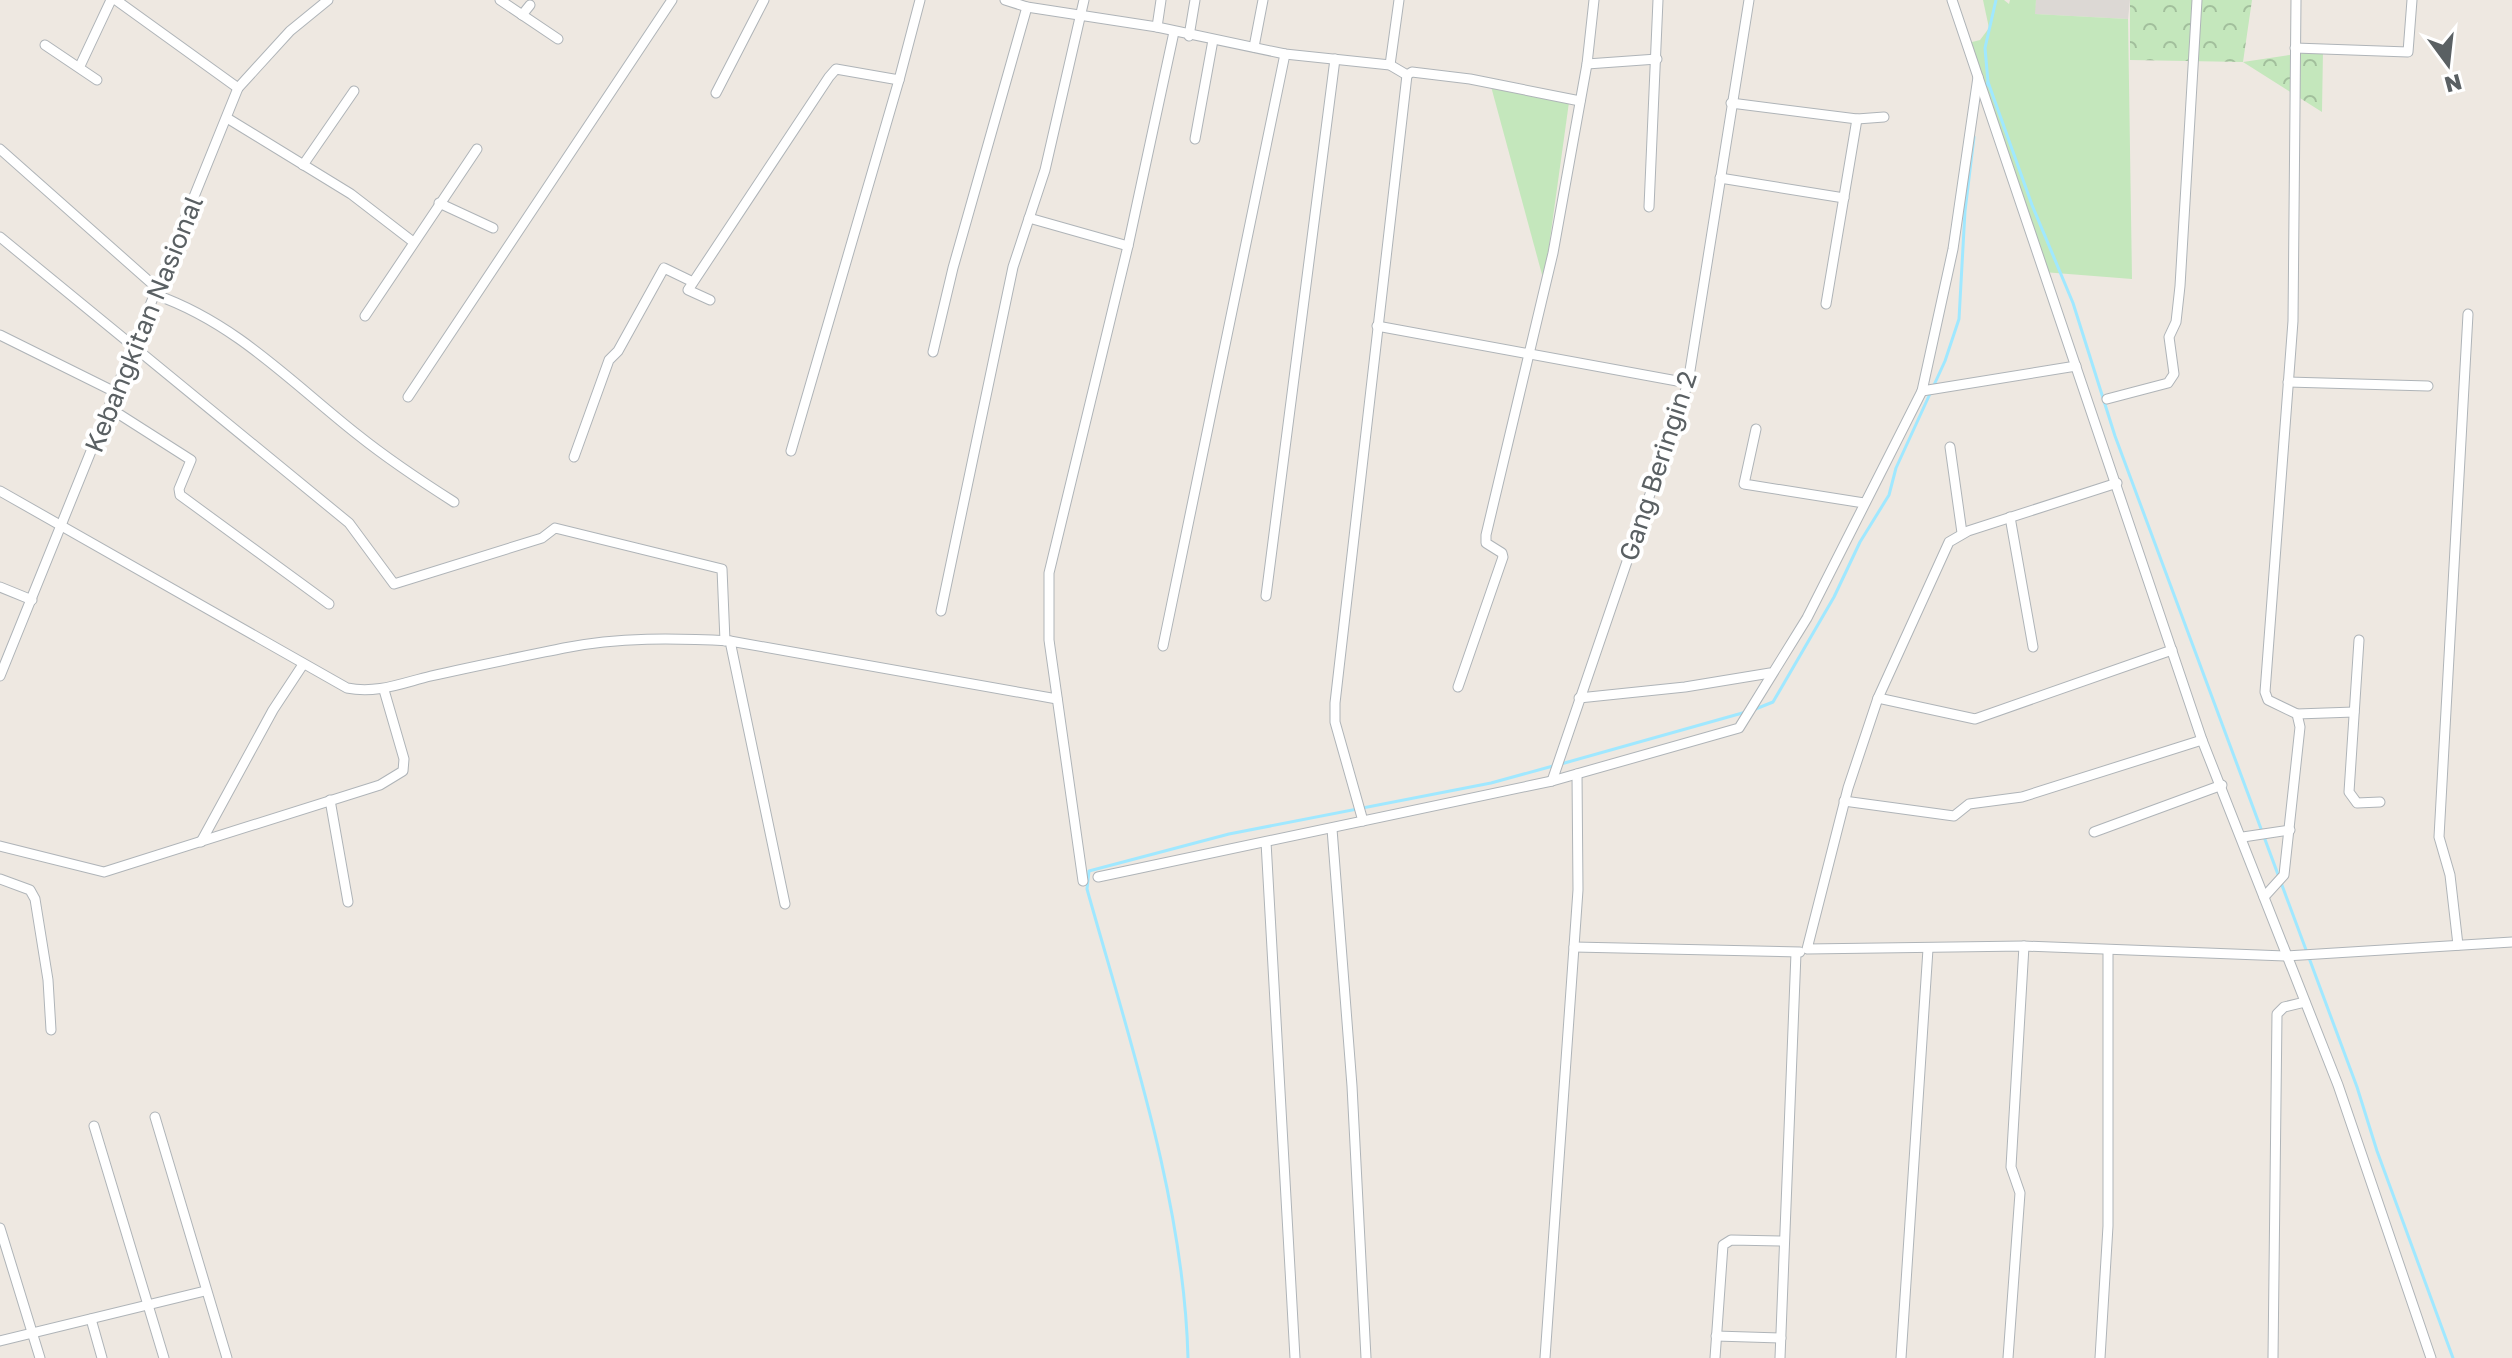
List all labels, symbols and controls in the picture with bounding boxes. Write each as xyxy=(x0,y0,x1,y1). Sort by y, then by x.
north arrow xyxy=(2408,24,2488,104)
text: N xyxy=(2442,69,2465,99)
street label: Kebangkitan Nasional xyxy=(78,191,209,457)
street label: Gang Beringin 2 xyxy=(1612,367,1703,565)

